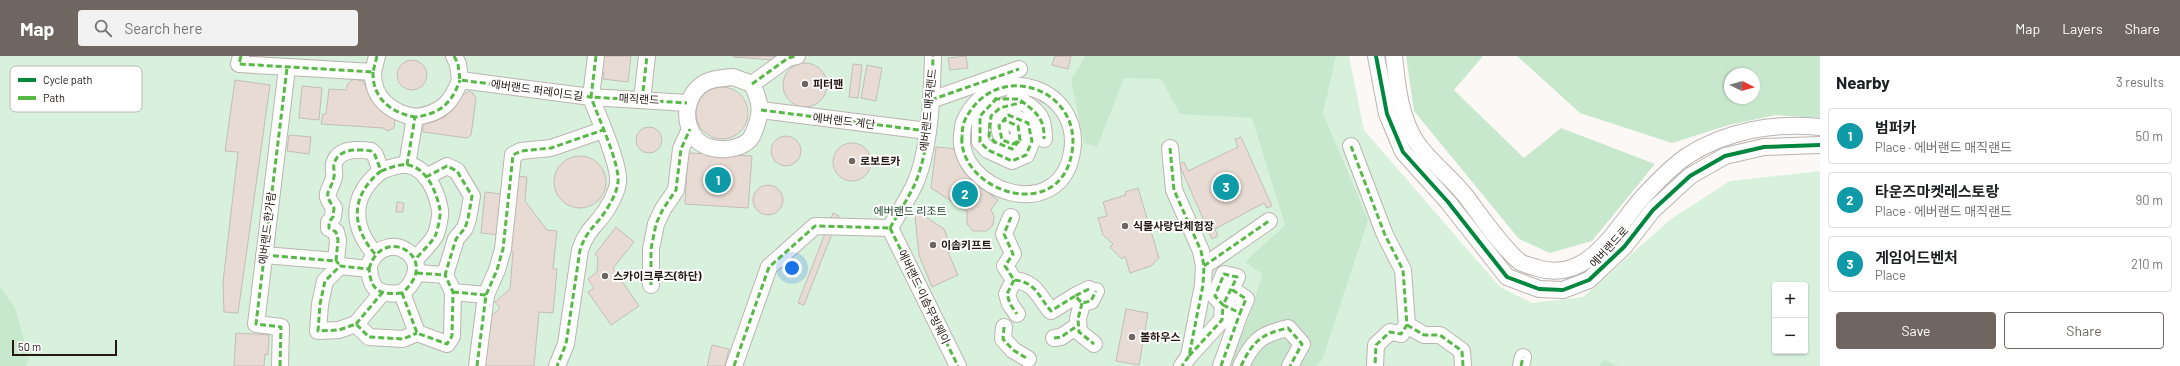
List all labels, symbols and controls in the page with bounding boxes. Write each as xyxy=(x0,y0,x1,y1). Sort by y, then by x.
search box xyxy=(78,10,358,46)
text: Map xyxy=(20,17,54,40)
icon: search xyxy=(92,17,114,39)
text: Search here xyxy=(124,19,202,37)
text: Map xyxy=(2015,20,2040,37)
text: Layers xyxy=(2062,20,2103,37)
text: Share xyxy=(2125,20,2160,37)
legend xyxy=(10,66,142,112)
street label: 에버랜드 매직랜드 xyxy=(917,68,938,152)
north arrow xyxy=(1724,68,1760,104)
text: Nearby xyxy=(1836,72,1890,92)
text: Cycle path xyxy=(43,73,93,86)
text: 3 results xyxy=(2116,74,2164,90)
street label: 에버랜드 퍼레이드길 xyxy=(490,77,584,102)
place label: 피터팬 xyxy=(813,77,843,90)
marker: 피터팬 xyxy=(800,79,810,89)
text: Path xyxy=(43,91,65,104)
street label: 매직랜드 xyxy=(618,91,660,106)
street label: 에버랜드 계단 xyxy=(812,110,876,131)
text: 범퍼카 xyxy=(1875,118,1916,136)
text: 1 xyxy=(1848,128,1852,144)
text: 50 m xyxy=(2136,128,2163,144)
text: Place · 에버랜드 매직랜드 xyxy=(1875,139,2012,155)
place label: 로보트카 xyxy=(860,154,900,167)
marker: 로보트카 xyxy=(847,156,857,166)
pin: 1 xyxy=(705,165,731,195)
pin: 3 xyxy=(1213,172,1239,202)
pin: 2 xyxy=(952,179,978,209)
text: 타운즈마켓레스토랑 xyxy=(1875,182,1999,200)
street label: 에버랜드 한가람 xyxy=(256,191,277,265)
text: 2 xyxy=(1846,192,1854,208)
text: 90 m xyxy=(2136,192,2163,208)
text: Place · 에버랜드 매직랜드 xyxy=(1875,203,2012,219)
park label: 에버랜드 리조트 xyxy=(873,204,947,217)
place label: 식물사랑단체험장 xyxy=(1133,219,1214,232)
marker: 식물사랑단체험장 xyxy=(1120,221,1130,231)
street label: 에버랜드로 xyxy=(1587,224,1631,270)
place label: 이솝키프트 xyxy=(941,238,992,251)
marker: 이솝키프트 xyxy=(928,240,938,250)
street label: 에버랜드 이솝무빙웨이 xyxy=(896,247,953,346)
text: 게임어드벤처 xyxy=(1875,248,1958,266)
text: 3 xyxy=(1846,256,1854,272)
text: 210 m xyxy=(2131,256,2163,272)
your location xyxy=(782,258,802,278)
text: Place xyxy=(1875,267,1906,283)
place label: 스카이크루즈(하단) xyxy=(613,269,702,282)
marker: 스카이크루즈(하단) xyxy=(600,271,610,281)
map controls xyxy=(1772,282,1808,354)
button: + xyxy=(1772,282,1808,318)
button: Save xyxy=(1836,312,1996,349)
button: Share xyxy=(2004,312,2164,349)
button: − xyxy=(1772,318,1808,354)
place label: 볼하우스 xyxy=(1140,330,1180,343)
marker: 볼하우스 xyxy=(1127,332,1137,342)
scale bar xyxy=(12,338,117,357)
text: 50 m xyxy=(18,340,41,353)

